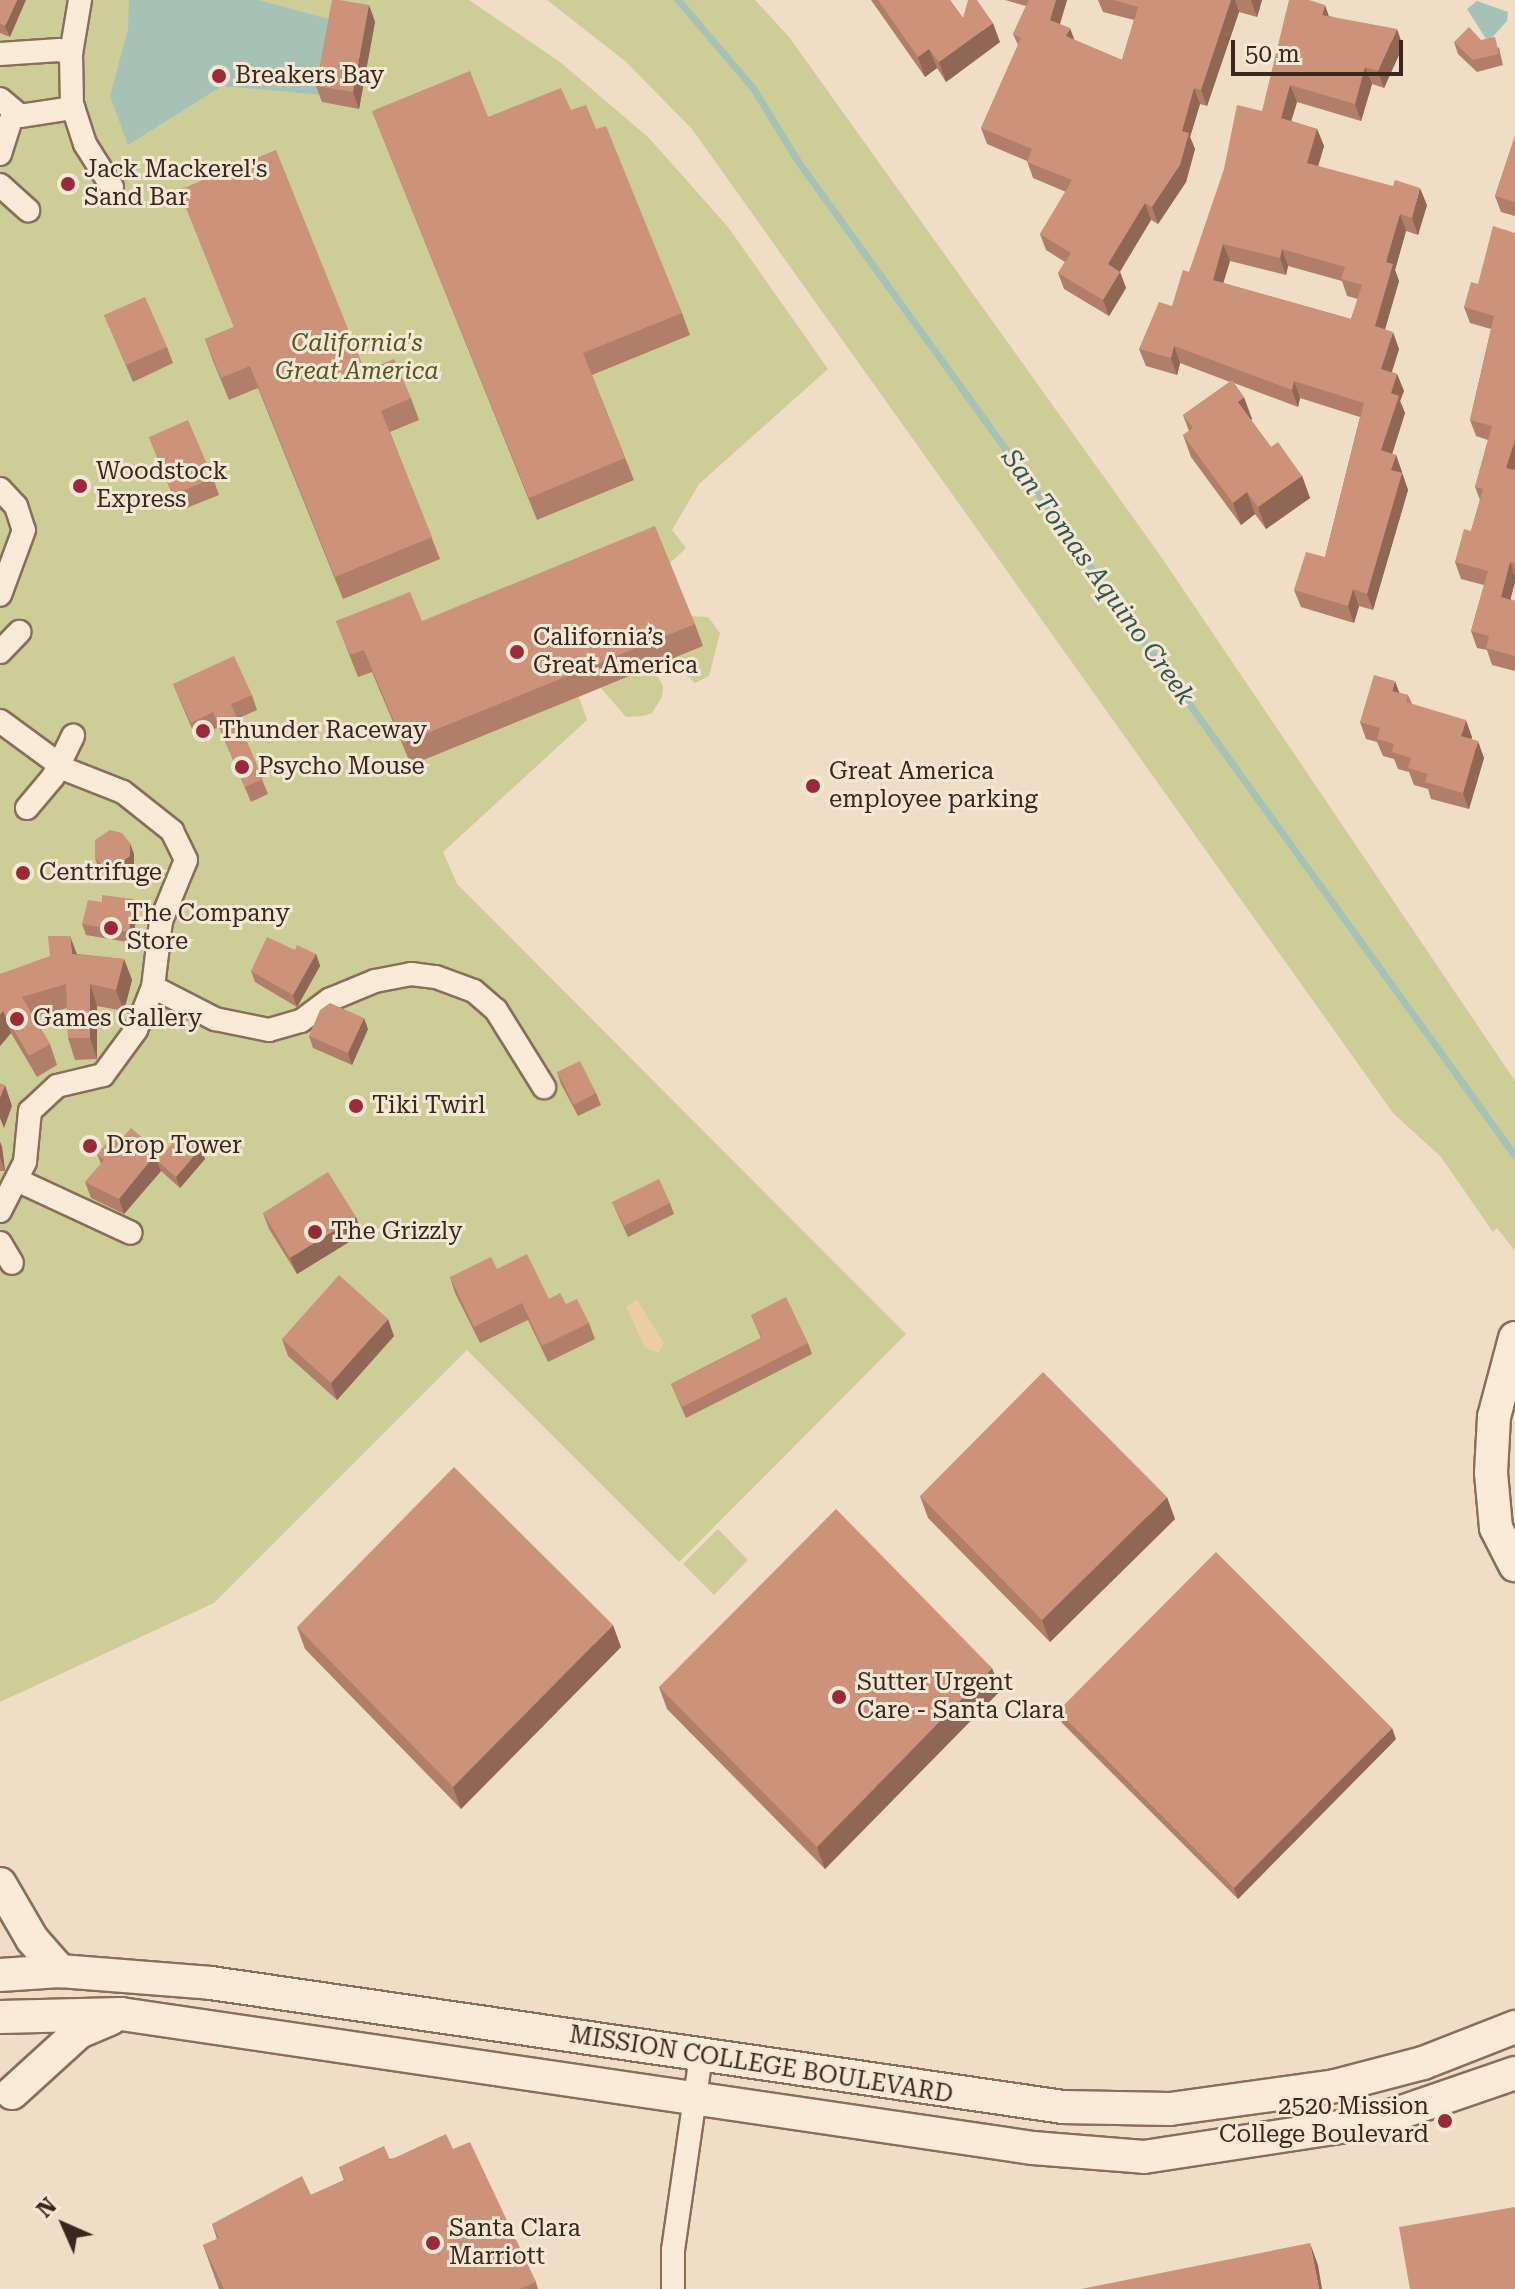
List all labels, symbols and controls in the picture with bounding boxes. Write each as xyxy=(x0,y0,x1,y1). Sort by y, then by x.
scale bar xyxy=(1235,24,1407,74)
text: 50 m xyxy=(1245,40,1300,68)
place label: Breakers Bay xyxy=(235,62,384,90)
marker: Breakers Bay xyxy=(210,67,228,85)
place label: Jack Mackerel's Sand Bar xyxy=(84,156,267,212)
marker: Jack Mackerel's Sand Bar xyxy=(59,175,77,193)
park label: California's Great America xyxy=(275,330,439,386)
water label: San Tomas Aquino Creek xyxy=(995,443,1201,711)
place label: Woodstock Express xyxy=(96,458,228,514)
marker: Woodstock Express xyxy=(71,477,89,495)
place label: California’s Great America xyxy=(533,624,698,680)
marker: California’s Great America xyxy=(508,643,526,661)
place label: Thunder Raceway xyxy=(219,717,427,745)
marker: Thunder Raceway xyxy=(194,722,212,740)
place label: Psycho Mouse xyxy=(258,753,425,781)
marker: Psycho Mouse xyxy=(233,758,251,776)
place label: Great America employee parking xyxy=(829,758,1038,814)
marker: Great America employee parking xyxy=(804,777,822,795)
place label: Centrifuge xyxy=(39,859,162,887)
marker: Centrifuge xyxy=(14,864,32,882)
place label: The Company Store xyxy=(127,900,290,956)
marker: The Company Store xyxy=(102,919,120,937)
place label: Games Gallery xyxy=(33,1005,202,1033)
marker: Games Gallery xyxy=(8,1010,26,1028)
place label: Tiki Twirl xyxy=(372,1092,485,1120)
marker: Tiki Twirl xyxy=(347,1097,365,1115)
place label: Drop Tower xyxy=(106,1132,242,1160)
marker: Drop Tower xyxy=(81,1137,99,1155)
place label: The Grizzly xyxy=(331,1218,462,1246)
marker: The Grizzly xyxy=(306,1223,324,1241)
place label: Sutter Urgent Care - Santa Clara xyxy=(857,1669,1064,1725)
marker: Sutter Urgent Care - Santa Clara xyxy=(828,1686,850,1708)
street label: MISSION COLLEGE BOULEVARD xyxy=(567,2020,955,2110)
place label: 2520 Mission College Boulevard xyxy=(1219,2093,1429,2149)
marker: 2520 Mission College Boulevard xyxy=(1436,2112,1454,2130)
north arrow xyxy=(24,2185,104,2265)
text: N xyxy=(32,2193,62,2223)
place label: Santa Clara Marriott xyxy=(449,2215,581,2271)
marker: Santa Clara Marriott xyxy=(424,2234,442,2252)

